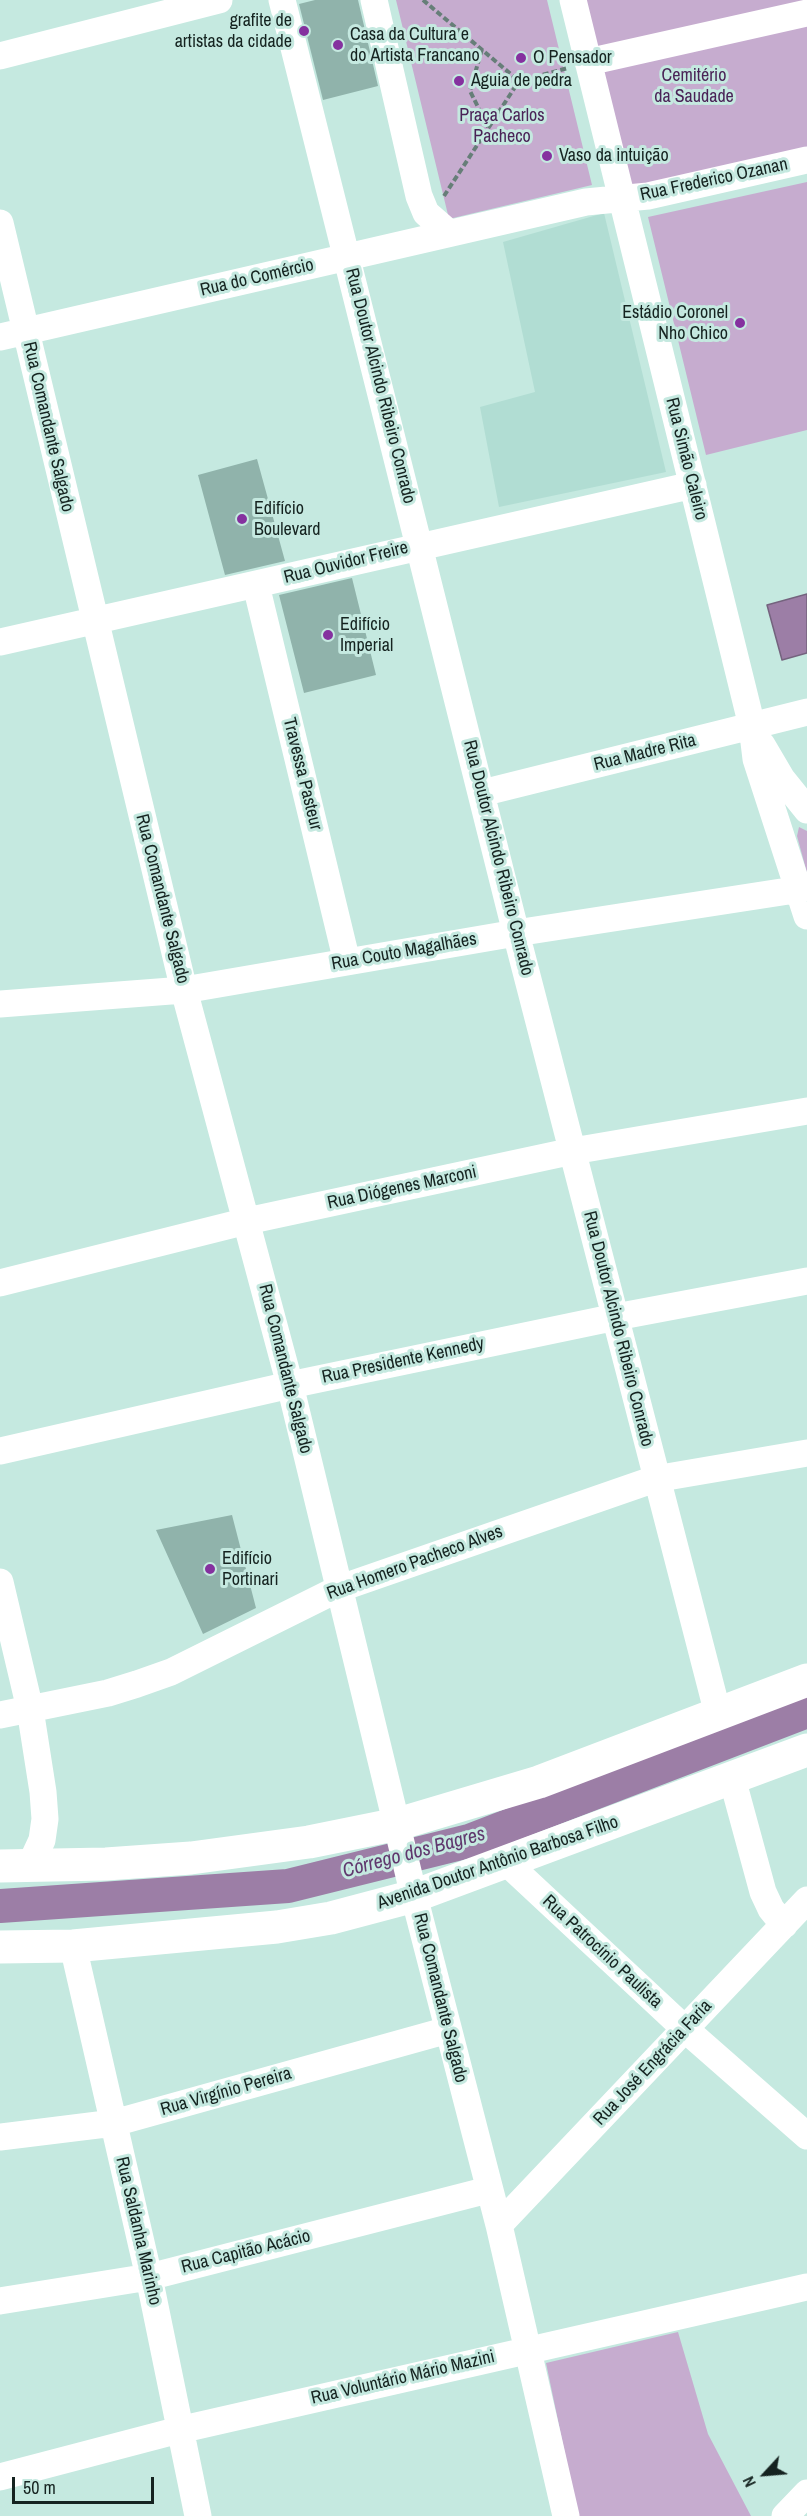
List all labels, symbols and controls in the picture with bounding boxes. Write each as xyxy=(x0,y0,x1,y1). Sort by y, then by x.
place label: grafite de artistas da cidade xyxy=(175,10,292,52)
marker: grafite de artistas da cidade xyxy=(297,24,311,38)
place label: Casa da Cultura e do Artista Francano xyxy=(350,24,480,66)
marker: Casa da Cultura e do Artista Francano xyxy=(331,38,345,52)
place label: O Pensador xyxy=(533,47,612,69)
marker: O Pensador xyxy=(514,51,528,65)
park label: Cemitério da Saudade xyxy=(654,65,734,107)
place label: Aguia de pedra xyxy=(471,70,572,92)
marker: Aguia de pedra xyxy=(452,74,466,88)
park label: Praça Carlos Pacheco xyxy=(459,105,545,148)
place label: Vaso da intuição xyxy=(559,145,669,167)
marker: Vaso da intuição xyxy=(540,149,554,163)
street label: Rua Frederico Ozanan xyxy=(638,154,790,206)
street label: Rua do Comércio xyxy=(198,254,316,302)
street label: Rua Doutor Alcindo Ribeiro Conrado xyxy=(340,266,420,506)
place label: Estádio Coronel Nho Chico xyxy=(622,302,728,344)
marker: Estádio Coronel Nho Chico xyxy=(733,316,747,330)
street label: Rua Comandante Salgado xyxy=(18,340,78,514)
street label: Rua Simão Caleiro xyxy=(660,395,712,523)
place label: Edifício Boulevard xyxy=(254,498,320,540)
marker: Edifício Boulevard xyxy=(235,512,249,526)
street label: Rua Ouvidor Freire xyxy=(282,537,410,589)
place label: Edifício Imperial xyxy=(340,614,393,656)
marker: Edifício Imperial xyxy=(321,628,335,642)
street label: Travessa Pasteur xyxy=(278,716,326,832)
street label: Rua Madre Rita xyxy=(592,730,698,776)
street label: Rua Doutor Alcindo Ribeiro Conrado xyxy=(458,738,538,978)
street label: Rua Comandante Salgado xyxy=(130,812,194,986)
street label: Rua Couto Magalhães xyxy=(330,929,478,975)
street label: Rua Diógenes Marconi xyxy=(326,1162,478,1214)
street label: Rua Doutor Alcindo Ribeiro Conrado xyxy=(578,1209,658,1449)
street label: Rua Comandante Salgado xyxy=(253,1282,317,1456)
street label: Rua Presidente Kennedy xyxy=(320,1333,486,1389)
street label: Rua Homero Pacheco Alves xyxy=(324,1521,506,1605)
place label: Edifício Portinari xyxy=(222,1548,279,1590)
marker: Edifício Portinari xyxy=(203,1562,217,1576)
street label: Avenida Doutor Antônio Barbosa Filho xyxy=(375,1812,621,1914)
water label: Córrego dos Bagres xyxy=(340,1822,488,1884)
street label: Rua Patrocínio Paulista xyxy=(538,1891,666,2013)
street label: Rua Comandante Salgado xyxy=(408,1911,472,2085)
street label: Rua José Engrácia Faria xyxy=(589,1996,717,2130)
street label: Rua Virgínio Pereira xyxy=(158,2063,294,2121)
street label: Rua Saldanha Marinho xyxy=(110,2155,166,2307)
street label: Rua Capitão Acácio xyxy=(179,2226,313,2278)
street label: Rua Voluntário Mário Mazini xyxy=(309,2346,497,2410)
north arrow xyxy=(735,2444,795,2504)
scale bar xyxy=(15,2465,158,2503)
text: N xyxy=(737,2473,761,2491)
text: 50 m xyxy=(23,2475,56,2500)

